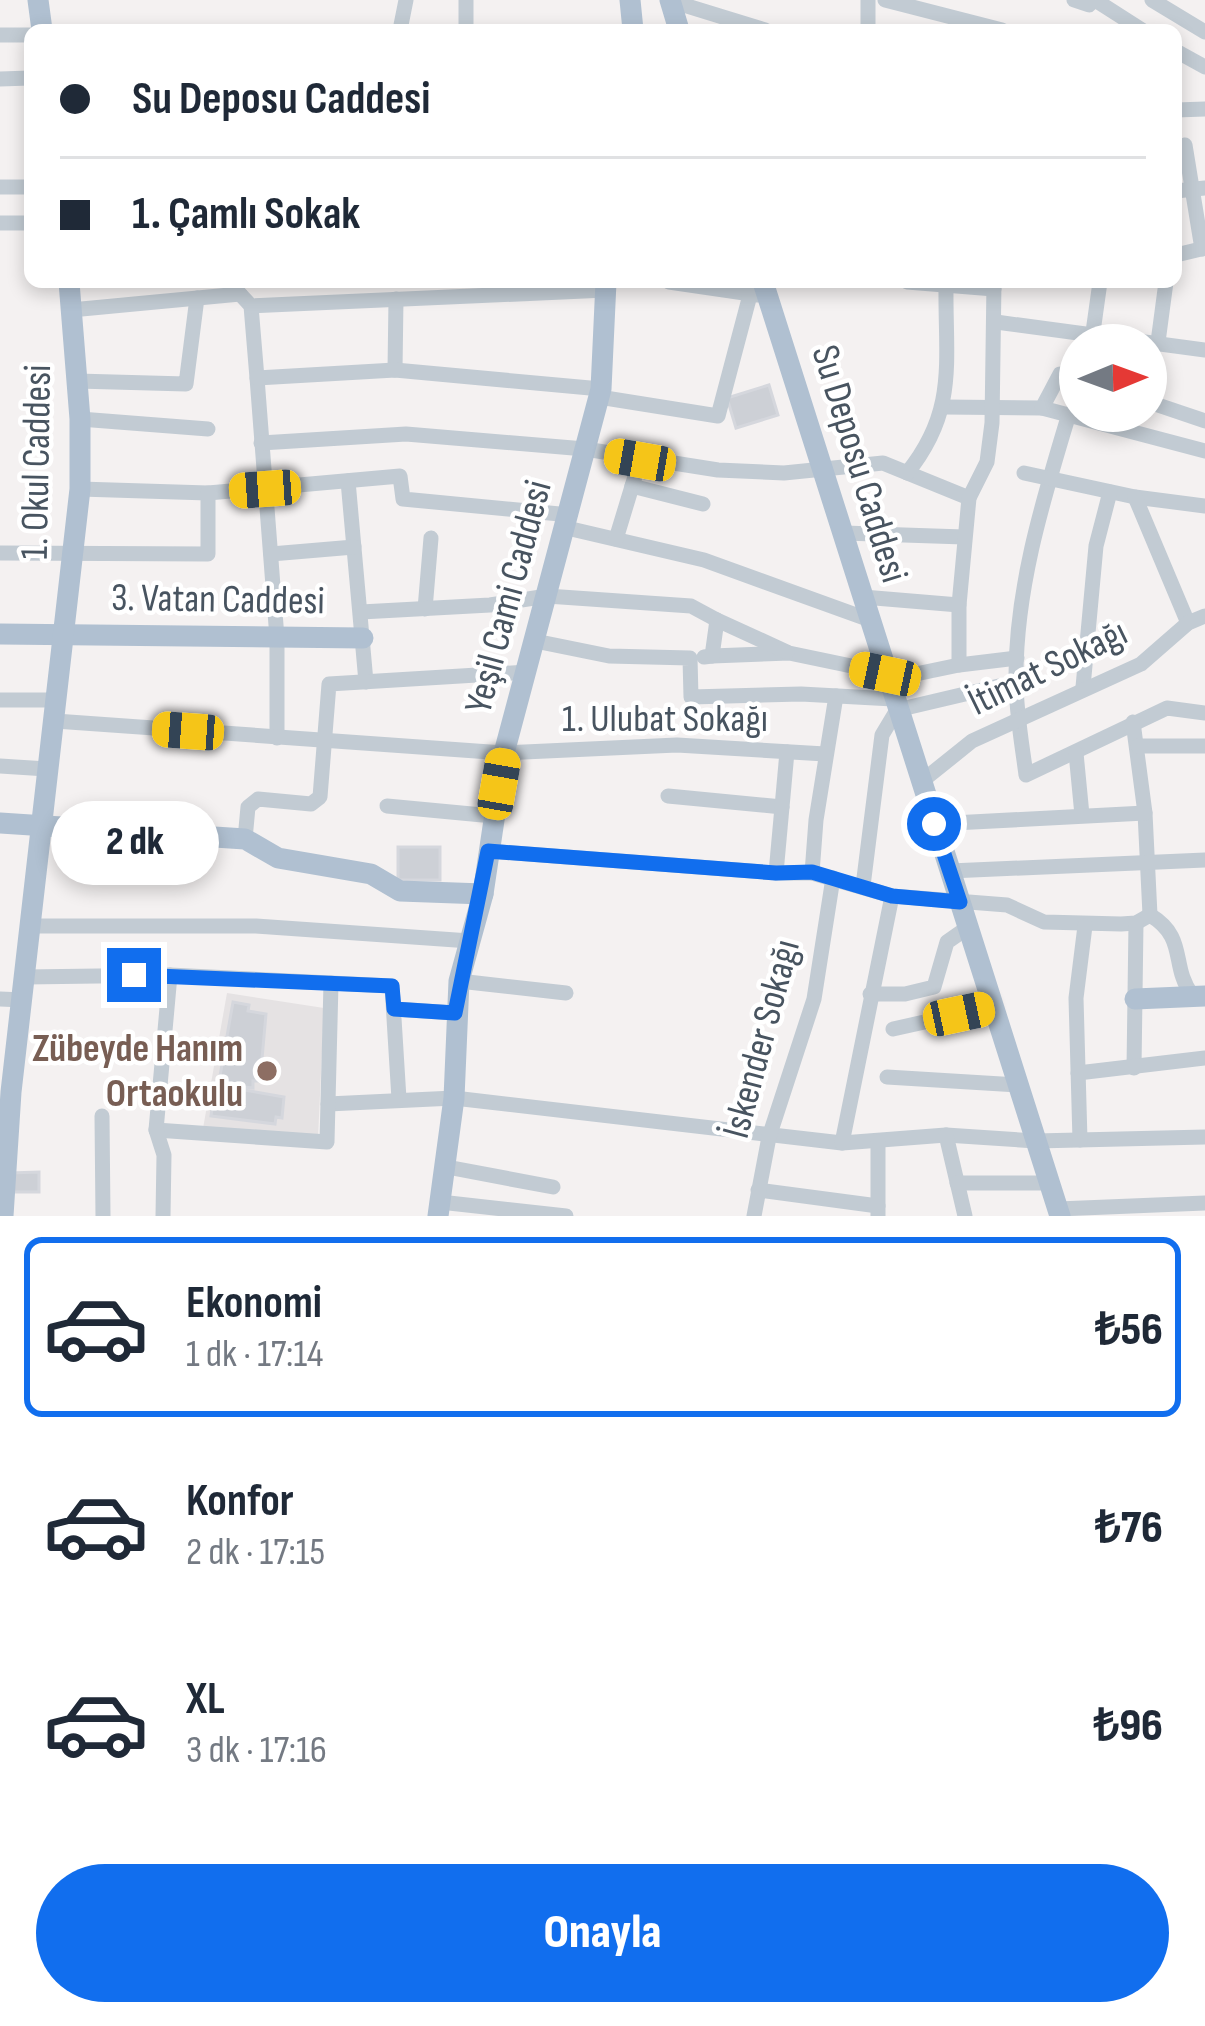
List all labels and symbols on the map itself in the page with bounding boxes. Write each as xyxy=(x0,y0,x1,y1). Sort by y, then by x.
north arrow xyxy=(1059,324,1167,432)
street label: Su Deposu Caddesi xyxy=(801,340,917,588)
street label: 1. Okul Caddesi xyxy=(12,364,62,560)
car xyxy=(601,436,679,484)
car xyxy=(228,469,302,509)
street label: Yeşil Cami Caddesi xyxy=(455,475,563,719)
street label: 3. Vatan Caddesi xyxy=(111,575,325,625)
street label: İtimat Sokağı xyxy=(961,609,1135,727)
car xyxy=(846,649,924,699)
street label: 1. Ulubat Sokağı xyxy=(562,696,768,743)
car xyxy=(151,711,225,751)
car xyxy=(475,745,523,823)
route start xyxy=(907,797,961,851)
callout: 2 dk xyxy=(50,801,218,885)
street label: İskender Sokağı xyxy=(713,935,811,1143)
route end xyxy=(107,948,161,1002)
car xyxy=(920,989,998,1039)
place label: Zübeyde Hanım Ortaokulu xyxy=(32,1026,243,1118)
marker: Zübeyde Hanım Ortaokulu xyxy=(254,1058,280,1084)

